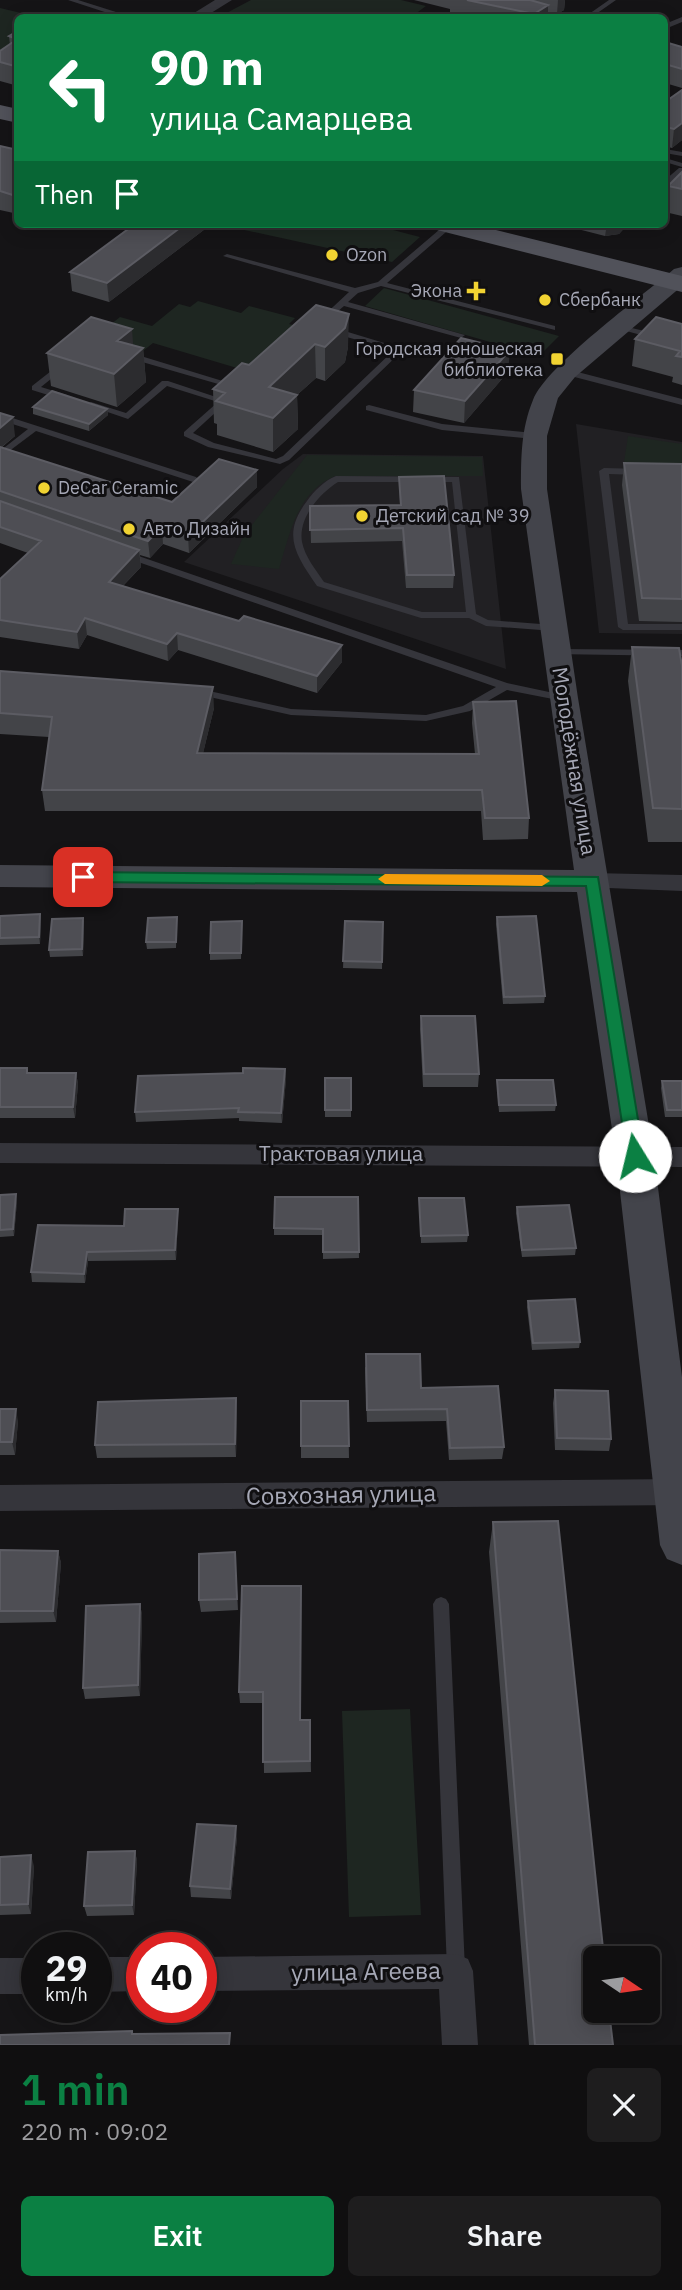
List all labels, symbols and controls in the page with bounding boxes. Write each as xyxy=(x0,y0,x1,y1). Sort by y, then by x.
text: 90 m xyxy=(150,35,264,98)
icon: left xyxy=(35,42,126,133)
text: улица Самарцева xyxy=(150,97,413,139)
icon: arrive xyxy=(108,175,146,213)
text: Then xyxy=(35,177,94,211)
place label: Ozon xyxy=(346,243,387,266)
marker: Ozon xyxy=(324,247,340,263)
place label: Экона xyxy=(411,279,462,302)
marker: Экона xyxy=(468,283,484,299)
place label: Сбербанк xyxy=(559,288,641,311)
marker: Сбербанк xyxy=(537,292,553,308)
place label: Городская юношеская библиотека xyxy=(355,337,543,381)
marker: Городская юношеская библиотека xyxy=(549,351,565,367)
place label: DeCar Ceramic xyxy=(58,476,178,499)
marker: DeCar Ceramic xyxy=(36,480,52,496)
place label: Детский сад № 39 xyxy=(376,504,530,527)
marker: Детский сад № 39 xyxy=(354,508,370,524)
place label: Авто Дизайн xyxy=(143,517,250,540)
marker: Авто Дизайн xyxy=(121,521,137,537)
street label: Молодёжная улица xyxy=(546,665,604,857)
pin xyxy=(53,847,113,907)
icon: arrive xyxy=(64,858,102,896)
position arrow xyxy=(598,1119,672,1193)
street label: Трактовая улица xyxy=(259,1139,423,1167)
street label: Совхозная улица xyxy=(246,1476,437,1512)
speed limit sign: 40 xyxy=(126,1932,217,2023)
text: 29 xyxy=(45,1945,88,1991)
north arrow xyxy=(583,1946,660,2023)
map controls xyxy=(583,1946,660,2023)
street label: улица Агеева xyxy=(291,1954,441,1988)
text: km/h xyxy=(45,1983,88,2006)
text: 1 min xyxy=(21,2062,130,2117)
button: close xyxy=(587,2068,661,2142)
text: 220 m · 09:02 xyxy=(21,2116,168,2146)
button: Exit xyxy=(21,2196,334,2276)
button: Share xyxy=(348,2196,661,2276)

